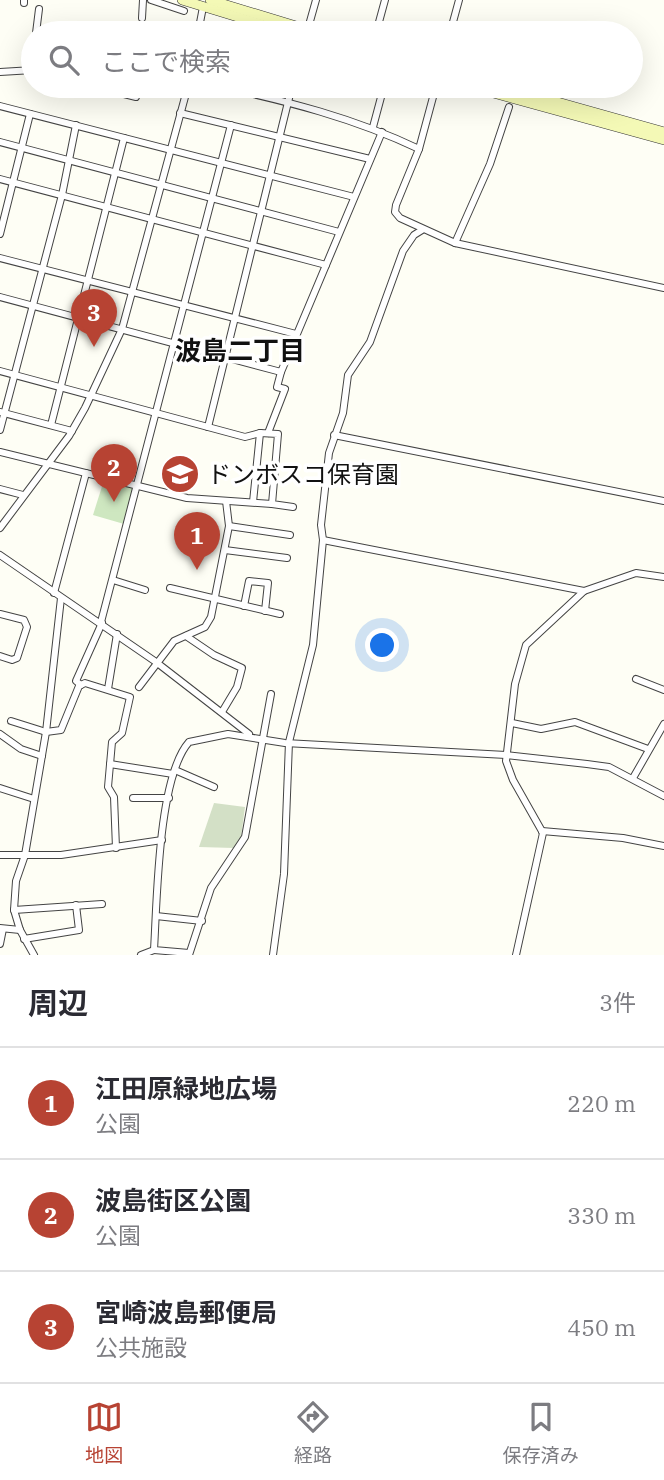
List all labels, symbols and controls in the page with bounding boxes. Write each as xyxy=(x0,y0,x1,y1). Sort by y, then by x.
search box xyxy=(21,21,643,98)
icon: search xyxy=(45,41,83,79)
text: ここで検索 xyxy=(101,44,231,78)
pin: 3 xyxy=(71,289,117,347)
district label: 波島二丁目 xyxy=(175,333,305,367)
pin: 2 xyxy=(91,444,137,502)
school or university icon: ドンボスコ保育園 xyxy=(159,453,201,495)
place label: ドンボスコ保育園 xyxy=(207,458,399,490)
pin: 1 xyxy=(174,512,220,570)
your location xyxy=(365,628,399,662)
text: 周辺 xyxy=(28,983,88,1022)
text: 3件 xyxy=(599,987,636,1017)
text: 江田原緑地広場 xyxy=(95,1071,277,1105)
text: 1 xyxy=(44,1088,58,1118)
text: 220 m xyxy=(567,1088,636,1118)
text: 公園 xyxy=(95,1108,141,1138)
text: 波島街区公園 xyxy=(95,1183,251,1217)
text: 2 xyxy=(44,1200,58,1230)
text: 330 m xyxy=(567,1200,636,1230)
text: 公園 xyxy=(95,1220,141,1250)
text: 宮崎波島郵便局 xyxy=(95,1295,277,1329)
text: 3 xyxy=(44,1312,58,1342)
text: 450 m xyxy=(567,1312,636,1342)
text: 公共施設 xyxy=(95,1332,187,1362)
tab: 地図 xyxy=(85,1398,123,1467)
tab: 経路 xyxy=(294,1398,332,1467)
tab: 保存済み xyxy=(503,1398,579,1467)

